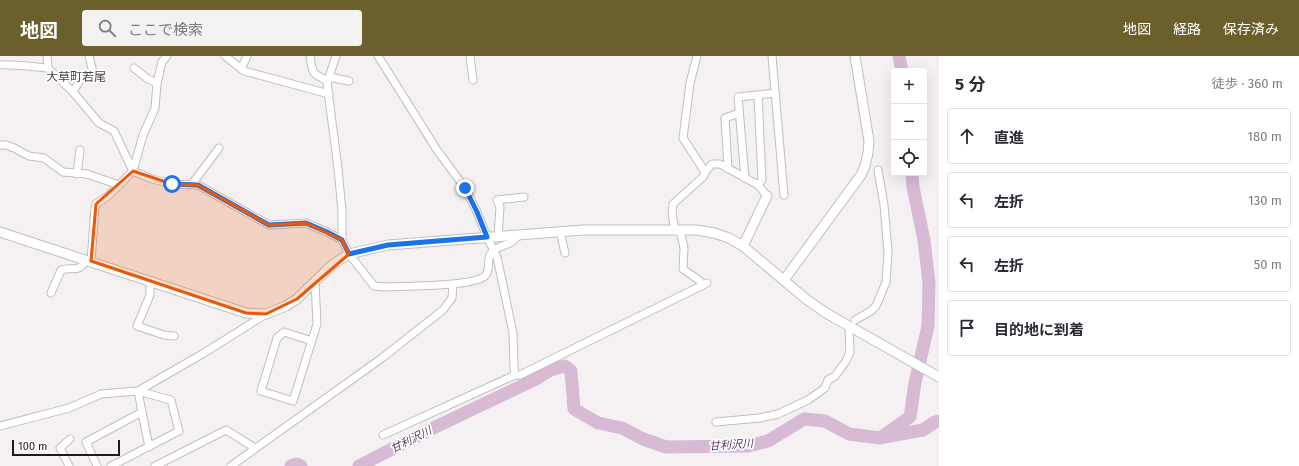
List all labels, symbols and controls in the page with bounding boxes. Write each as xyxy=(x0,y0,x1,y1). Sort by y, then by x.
search box xyxy=(82,10,362,46)
icon: search xyxy=(96,17,118,39)
text: 地図 xyxy=(20,19,58,42)
text: ここで検索 xyxy=(128,21,203,39)
text: 地図 xyxy=(1123,21,1151,38)
text: 経路 xyxy=(1173,21,1201,38)
text: 保存済み xyxy=(1223,21,1279,38)
map controls xyxy=(891,68,927,176)
button: + xyxy=(891,68,927,104)
district label: 大草町若尾 xyxy=(46,70,106,84)
text: 5 分 xyxy=(955,74,985,95)
text: 徒歩 · 360 m xyxy=(1212,76,1283,91)
button: − xyxy=(891,104,927,140)
icon: ahead xyxy=(956,125,978,147)
text: 直進 xyxy=(994,129,1024,147)
text: 180 m xyxy=(1247,129,1282,144)
button: locate xyxy=(891,140,927,176)
route start xyxy=(163,175,181,193)
route end xyxy=(456,179,474,197)
icon: left xyxy=(956,189,978,211)
text: 左折 xyxy=(994,193,1024,211)
text: 130 m xyxy=(1248,193,1282,208)
icon: left xyxy=(956,253,978,275)
text: 左折 xyxy=(994,257,1024,275)
text: 50 m xyxy=(1254,257,1282,272)
icon: arrive xyxy=(956,317,978,339)
text: 目的地に到着 xyxy=(994,321,1084,339)
water label: 甘利沢川 xyxy=(388,424,434,456)
water label: 甘利沢川 xyxy=(709,437,754,453)
scale bar xyxy=(12,438,120,457)
text: 100 m xyxy=(18,440,47,453)

